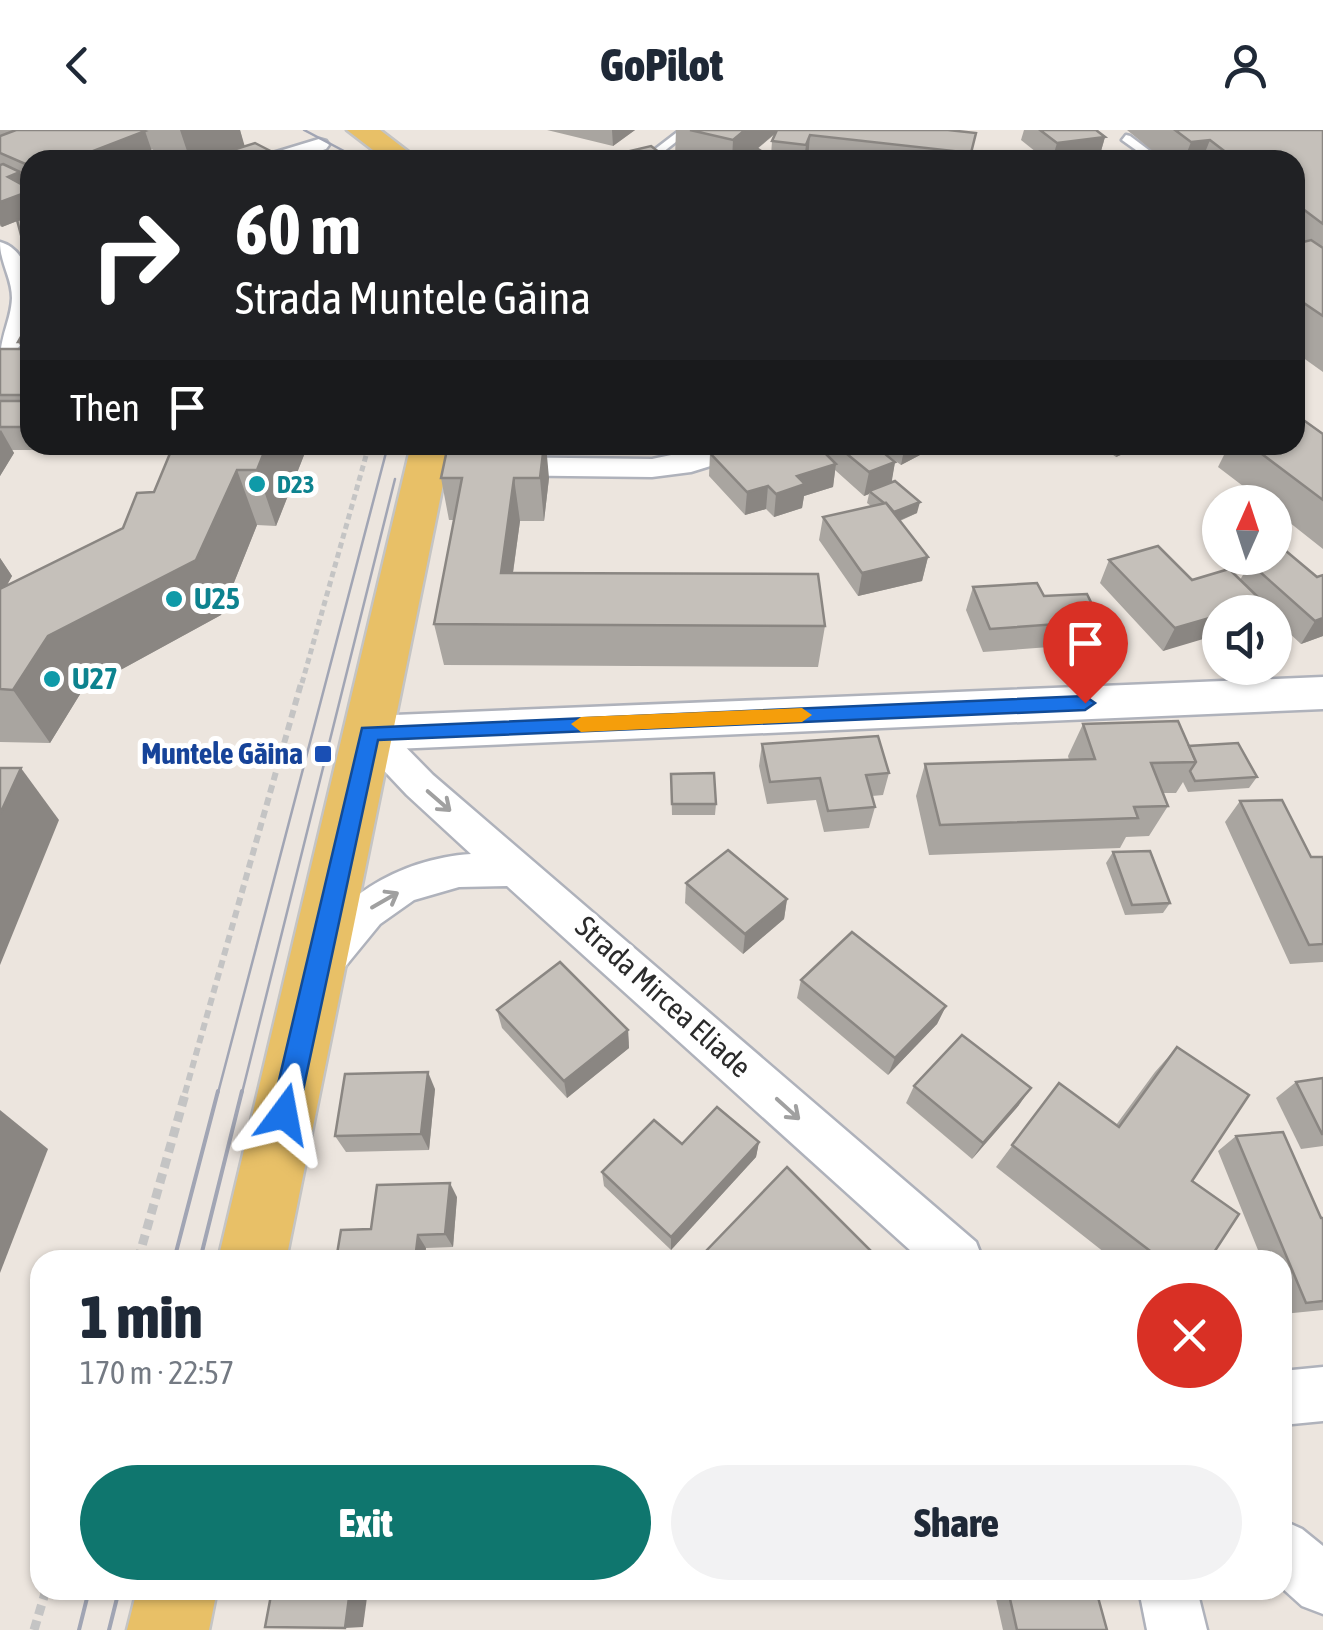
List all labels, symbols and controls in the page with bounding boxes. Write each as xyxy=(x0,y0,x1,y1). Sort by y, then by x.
icon: back xyxy=(50,38,105,93)
icon: person xyxy=(1218,38,1273,93)
text: GoPilot xyxy=(600,39,723,91)
text: 60 m xyxy=(235,189,361,269)
icon: right xyxy=(70,190,200,320)
text: Strada Muntele Găina xyxy=(235,272,591,324)
icon: arrive xyxy=(160,380,215,435)
text: Then xyxy=(70,386,140,429)
place label: D23 xyxy=(277,470,315,498)
marker: D23 xyxy=(246,473,268,495)
north arrow xyxy=(1202,485,1292,575)
map controls xyxy=(1202,485,1292,685)
place label: U25 xyxy=(194,581,240,615)
marker: U25 xyxy=(163,588,185,610)
button: sound xyxy=(1202,595,1292,685)
pin xyxy=(1043,601,1128,704)
icon: arrive xyxy=(1058,616,1113,671)
place label: U27 xyxy=(72,661,118,695)
marker: U27 xyxy=(41,668,63,690)
place label: Muntele Găina xyxy=(141,736,303,770)
marker: Muntele Găina xyxy=(312,743,334,765)
one-way arrow xyxy=(426,790,452,812)
one-way arrow xyxy=(369,889,399,909)
street label: Strada Mircea Eliade xyxy=(569,909,758,1084)
position arrow xyxy=(232,1062,336,1166)
one-way arrow xyxy=(775,1097,800,1120)
text: 1 min xyxy=(80,1282,203,1351)
button: close xyxy=(1137,1283,1242,1388)
text: 170 m · 22:57 xyxy=(80,1354,234,1391)
button: Exit xyxy=(80,1465,651,1580)
button: Share xyxy=(671,1465,1242,1580)

